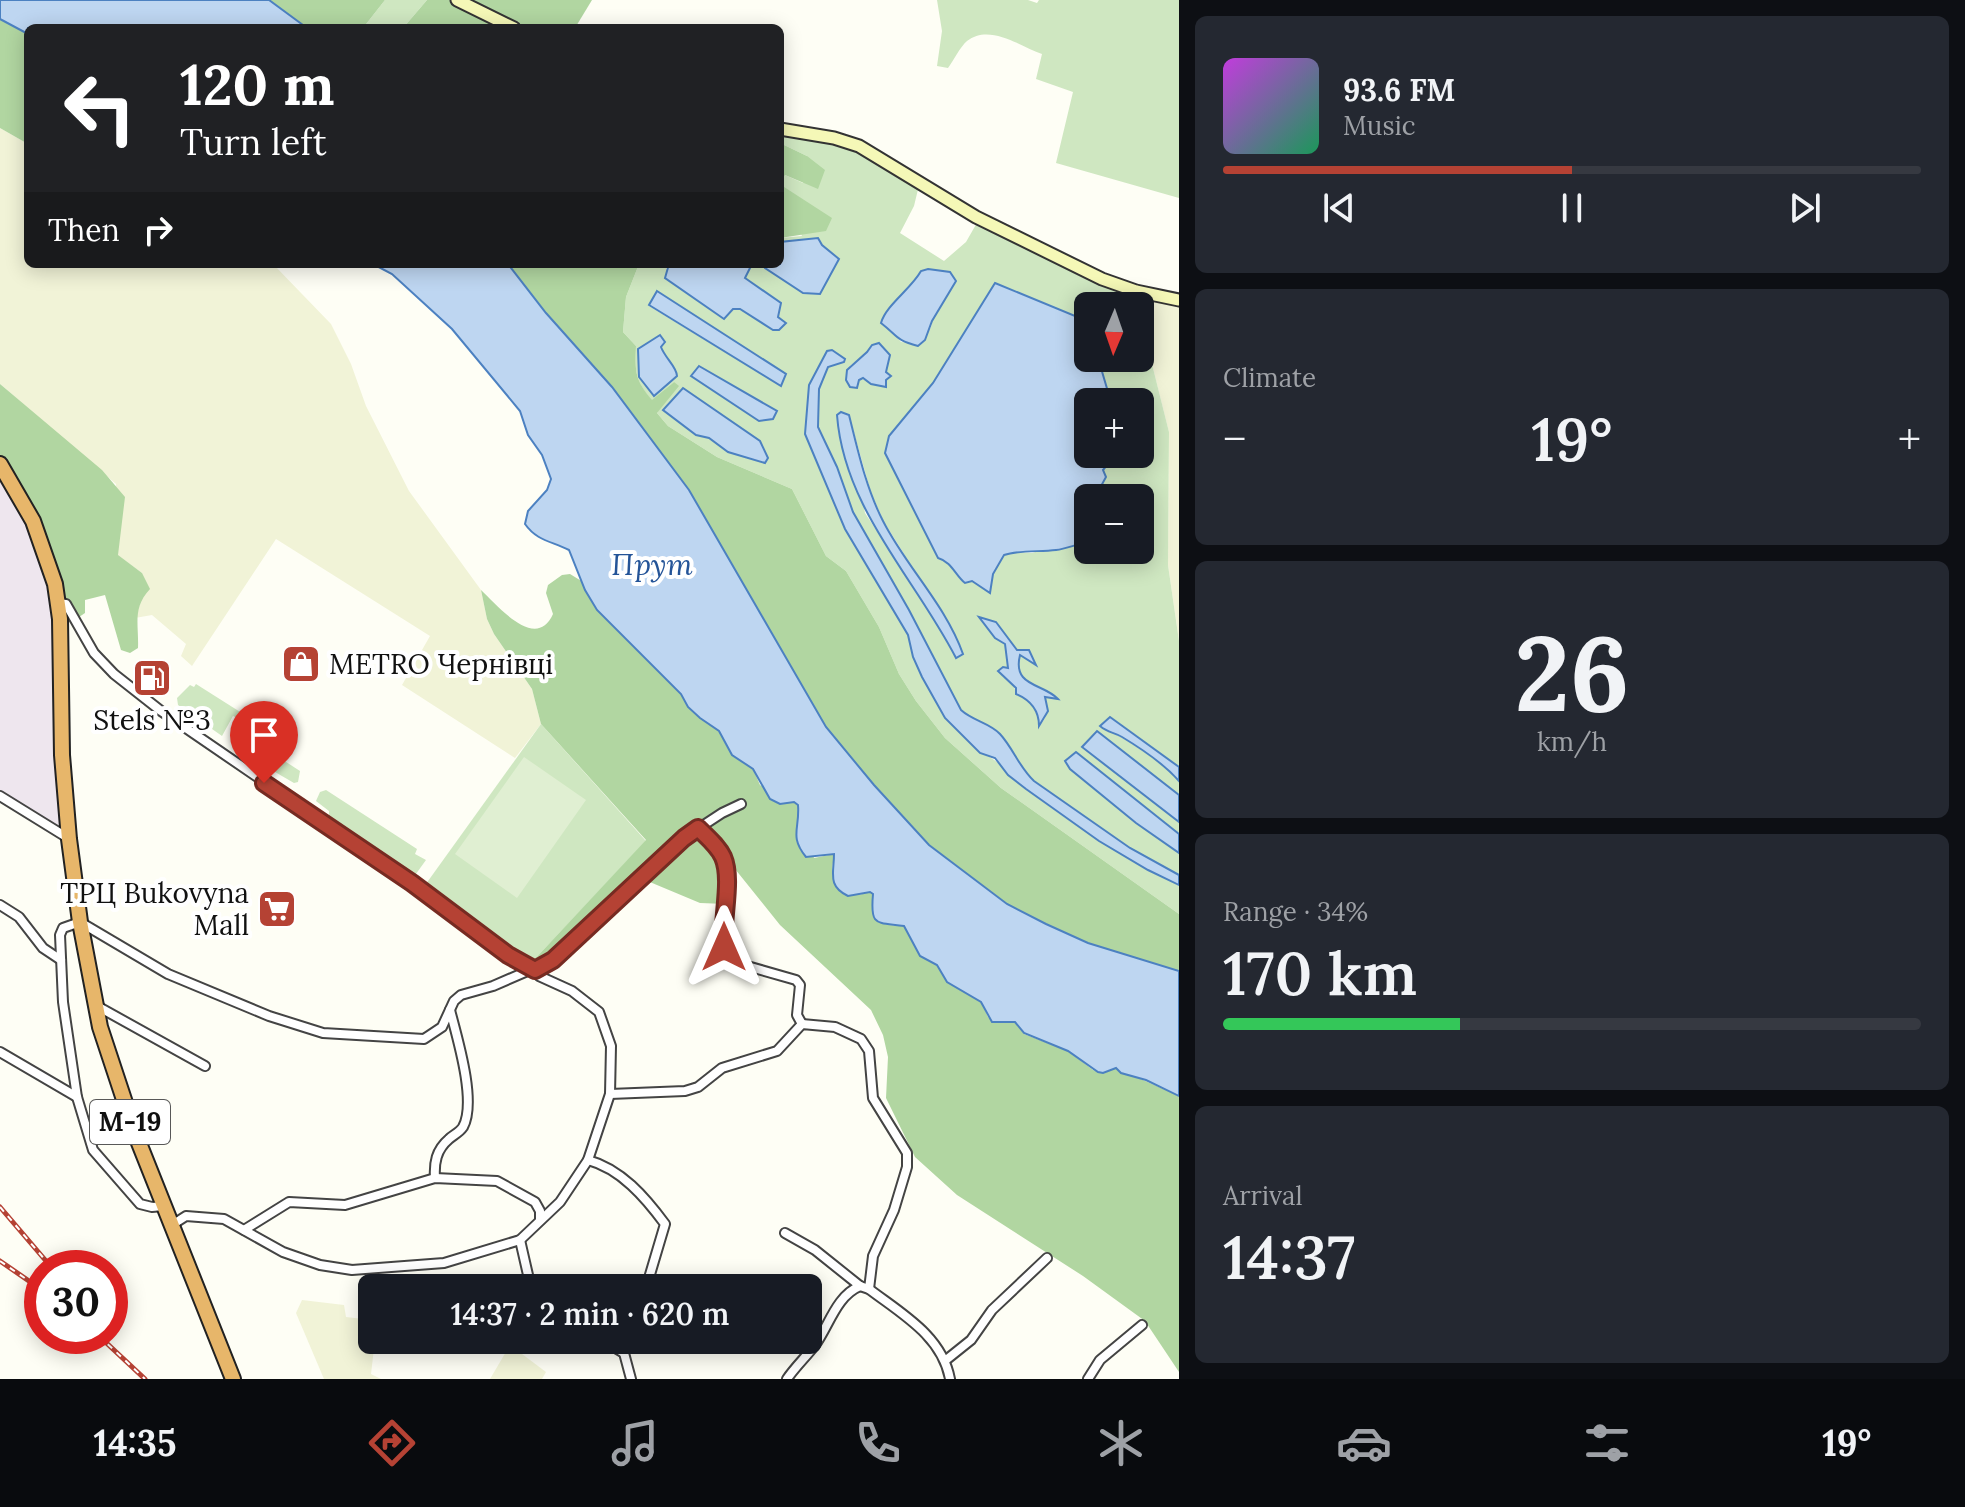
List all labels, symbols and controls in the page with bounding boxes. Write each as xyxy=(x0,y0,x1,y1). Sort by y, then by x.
text: 120 m xyxy=(180,49,334,120)
icon: left xyxy=(48,56,152,160)
text: 93.6 FM xyxy=(1343,71,1456,109)
text: Music xyxy=(1343,109,1416,142)
text: Turn left xyxy=(180,119,327,165)
icon: previous xyxy=(1317,186,1361,230)
icon: pause xyxy=(1550,186,1594,230)
icon: next xyxy=(1783,186,1827,230)
icon: right xyxy=(136,208,180,252)
text: Then xyxy=(48,211,120,249)
north arrow xyxy=(1074,292,1154,372)
map controls xyxy=(1074,292,1154,564)
text: Climate xyxy=(1223,361,1316,394)
button: + xyxy=(1074,388,1154,468)
text: 19° xyxy=(1531,401,1613,477)
text: − xyxy=(1223,411,1246,467)
text: + xyxy=(1898,411,1921,467)
button: − xyxy=(1074,484,1154,564)
water label: Прут xyxy=(611,545,693,583)
text: 26 xyxy=(1514,606,1630,739)
shop icon: METRO Чернівці xyxy=(280,643,322,685)
place label: METRO Чернівці xyxy=(329,646,553,682)
fuel station icon: Stels №3 xyxy=(131,657,173,699)
pin xyxy=(230,701,298,783)
place label: Stels №3 xyxy=(93,702,211,738)
icon: arrive xyxy=(242,713,286,757)
text: km/h xyxy=(1537,725,1607,758)
place label: ТРЦ Bukovyna Mall xyxy=(60,875,249,943)
supermarket icon: ТРЦ Bukovyna Mall xyxy=(256,888,298,930)
text: Range · 34% xyxy=(1223,895,1368,928)
position arrow xyxy=(682,905,766,989)
text: 170 km xyxy=(1223,935,1417,1011)
road number: М-19 xyxy=(90,1100,170,1144)
text: Arrival xyxy=(1223,1179,1302,1212)
text: 14:37 xyxy=(1223,1219,1355,1295)
speed limit sign: 30 xyxy=(24,1250,128,1354)
text: 14:37 · 2 min · 620 m xyxy=(451,1295,729,1333)
icon: directions xyxy=(364,1415,420,1471)
icon: music xyxy=(607,1415,663,1471)
icon: phone xyxy=(850,1415,906,1471)
icon: climate xyxy=(1093,1415,1149,1471)
icon: car xyxy=(1336,1415,1392,1471)
icon: filters xyxy=(1579,1415,1635,1471)
text: 14:35 xyxy=(94,1420,176,1466)
text: 19° xyxy=(1822,1420,1871,1466)

